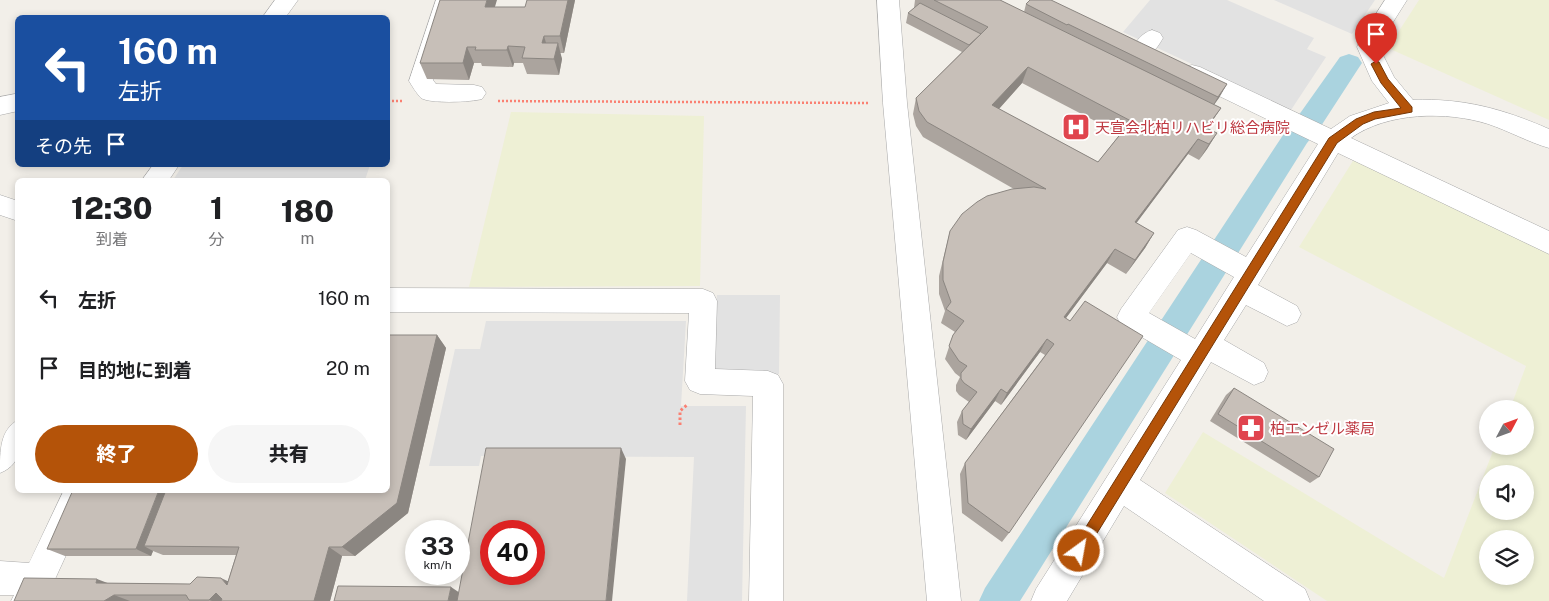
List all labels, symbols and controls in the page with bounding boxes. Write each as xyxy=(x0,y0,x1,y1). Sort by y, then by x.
pin xyxy=(1355,13,1397,64)
icon: arrive xyxy=(1362,20,1390,48)
text: 160 m xyxy=(118,31,218,72)
icon: left xyxy=(35,35,100,100)
text: 左折 xyxy=(118,78,162,104)
hospital icon: 天宣会北柏リハビリ総合病院 xyxy=(1061,112,1091,142)
place label: 天宣会北柏リハビリ総合病院 xyxy=(1095,119,1290,136)
icon: arrive xyxy=(102,130,130,158)
text: その先 xyxy=(35,135,92,157)
text: 12:30 xyxy=(71,190,153,226)
text: 1 xyxy=(210,190,223,226)
text: 180 xyxy=(281,193,334,229)
text: m xyxy=(300,229,314,248)
text: 到着 xyxy=(96,230,128,249)
text: 分 xyxy=(209,230,225,249)
icon: left xyxy=(35,284,63,312)
text: 160 m xyxy=(318,287,370,309)
text: 左折 xyxy=(78,289,116,311)
icon: arrive xyxy=(35,354,63,382)
text: 20 m xyxy=(326,357,370,379)
text: 目的地に到着 xyxy=(78,359,192,381)
north arrow xyxy=(1479,400,1534,455)
map controls xyxy=(1479,400,1534,585)
pharmacy icon: 柏エンゼル薬局 xyxy=(1236,413,1266,443)
place label: 柏エンゼル薬局 xyxy=(1270,420,1375,437)
button: 終了 xyxy=(35,425,198,483)
button: 共有 xyxy=(208,425,370,483)
button: sound xyxy=(1479,465,1534,520)
speed limit sign: 40 xyxy=(480,520,545,585)
position arrow xyxy=(1052,524,1104,576)
button: layers xyxy=(1479,530,1534,585)
text: 33 xyxy=(421,531,454,561)
text: km/h xyxy=(423,558,452,572)

